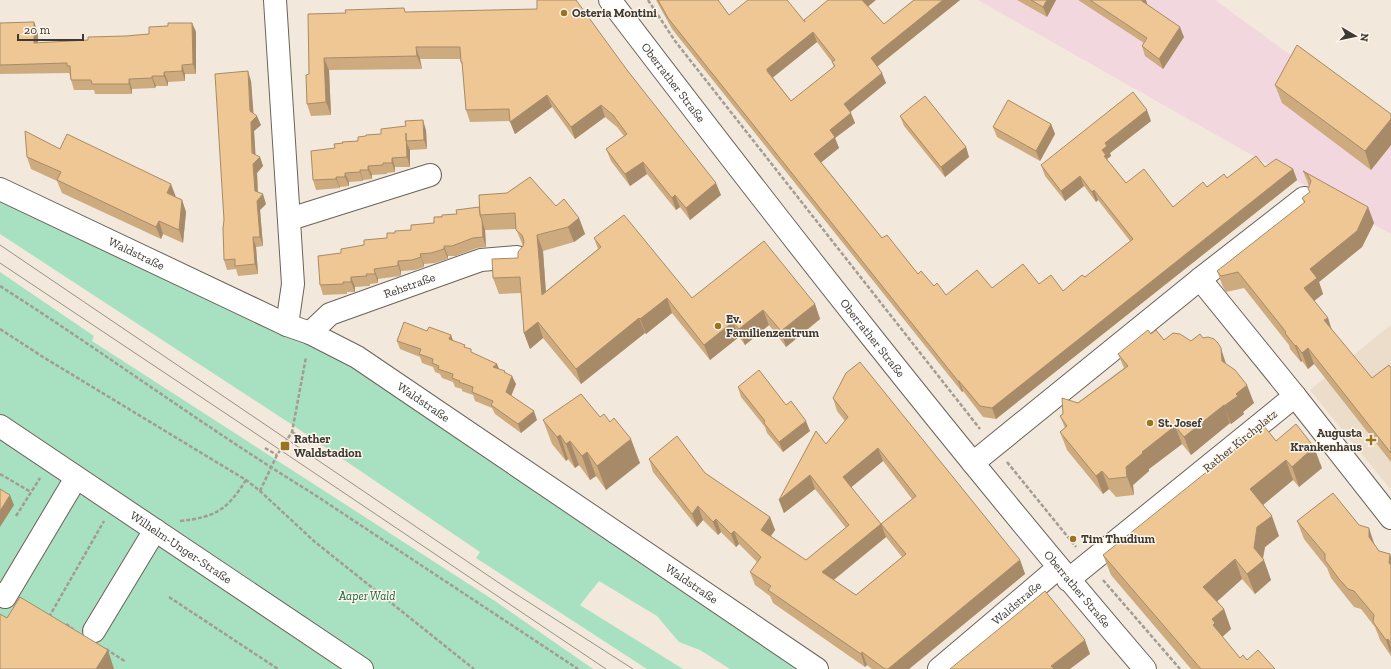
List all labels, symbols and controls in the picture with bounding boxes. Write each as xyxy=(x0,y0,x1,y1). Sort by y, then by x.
place label: Osteria Montini xyxy=(572,6,657,20)
marker: Osteria Montini xyxy=(559,8,569,18)
scale bar xyxy=(18,16,83,42)
north arrow xyxy=(1335,16,1375,56)
text: 20 m xyxy=(24,23,51,37)
text: N xyxy=(1357,32,1371,43)
street label: Oberrather Straße xyxy=(638,40,708,125)
street label: Waldstraße xyxy=(106,234,167,273)
street label: Rehstraße xyxy=(382,270,437,301)
street label: Oberrather Straße xyxy=(837,296,908,380)
place label: Ev. Familienzentrum xyxy=(726,312,819,340)
marker: Ev. Familienzentrum xyxy=(713,321,723,331)
street label: Waldstraße xyxy=(395,379,453,425)
street label: Rather Kirchplatz xyxy=(1200,406,1280,475)
place label: St. Josef xyxy=(1158,416,1203,430)
marker: St. Josef xyxy=(1145,418,1155,428)
place label: Augusta Krankenhaus xyxy=(1290,426,1362,454)
place label: Rather Waldstadion xyxy=(294,432,362,460)
marker: Augusta Krankenhaus xyxy=(1365,434,1377,446)
marker: Rather Waldstadion xyxy=(279,440,291,452)
street label: Wilhelm-Unger-Straße xyxy=(128,508,235,587)
place label: Tim Thudium xyxy=(1081,532,1155,546)
marker: Tim Thudium xyxy=(1068,534,1078,544)
street label: Oberrather Straße xyxy=(1041,548,1114,631)
street label: Waldstraße xyxy=(663,561,721,607)
street label: Waldstraße xyxy=(989,578,1045,628)
park label: Aaper Wald xyxy=(338,589,395,603)

